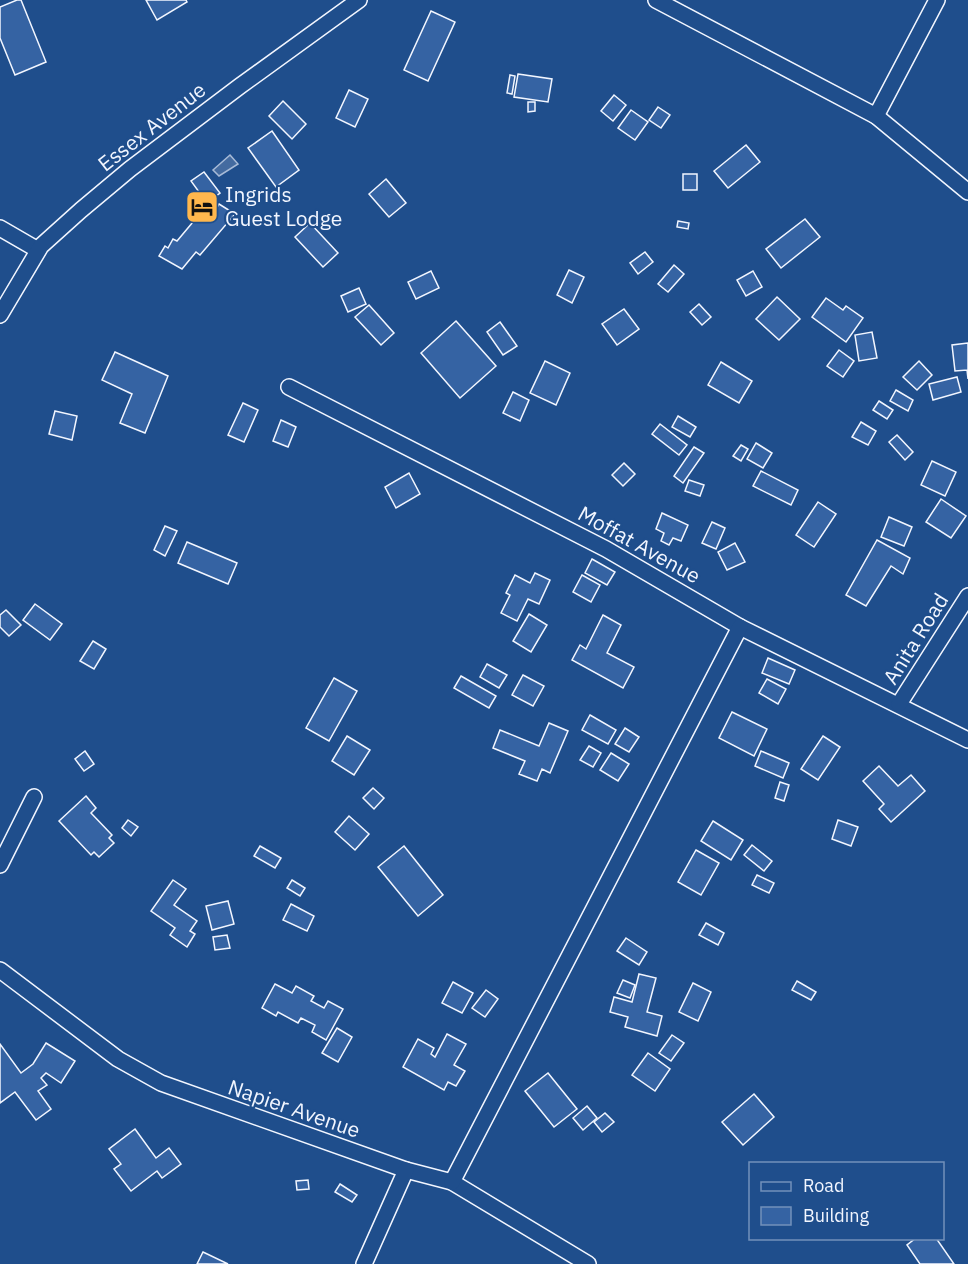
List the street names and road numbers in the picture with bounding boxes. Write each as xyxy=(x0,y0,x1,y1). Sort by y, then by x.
street label: Essex Avenue xyxy=(92,75,211,177)
street label: Moffat Avenue xyxy=(573,499,706,589)
street label: Anita Road xyxy=(876,588,954,689)
street label: Napier Avenue xyxy=(225,1072,364,1144)

